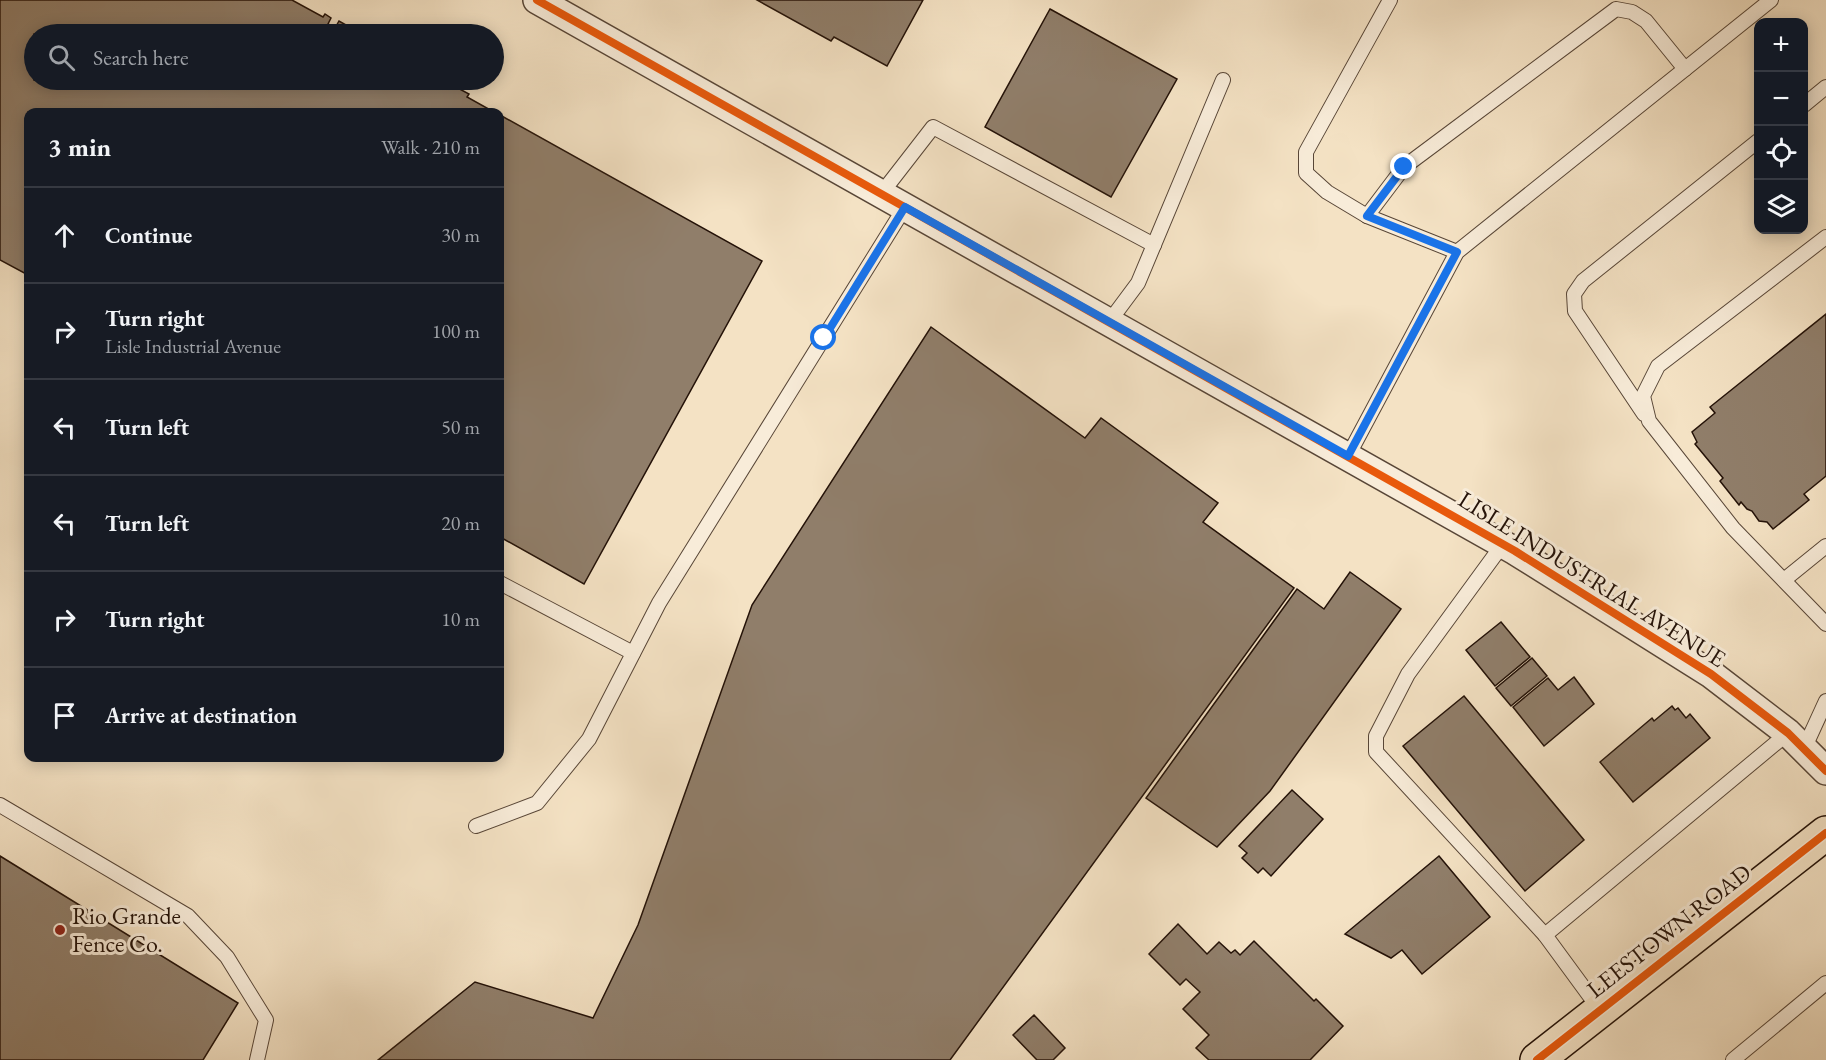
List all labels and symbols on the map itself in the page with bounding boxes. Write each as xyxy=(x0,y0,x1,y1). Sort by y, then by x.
route end xyxy=(1390,153,1416,179)
route start xyxy=(810,324,836,350)
street label: LISLE INDUSTRIAL AVENUE xyxy=(1453,483,1732,674)
street label: LEESTOWN ROAD xyxy=(1580,857,1757,1005)
place label: Rio Grande Fence Co. xyxy=(72,900,181,959)
marker: Rio Grande Fence Co. xyxy=(53,923,67,937)

